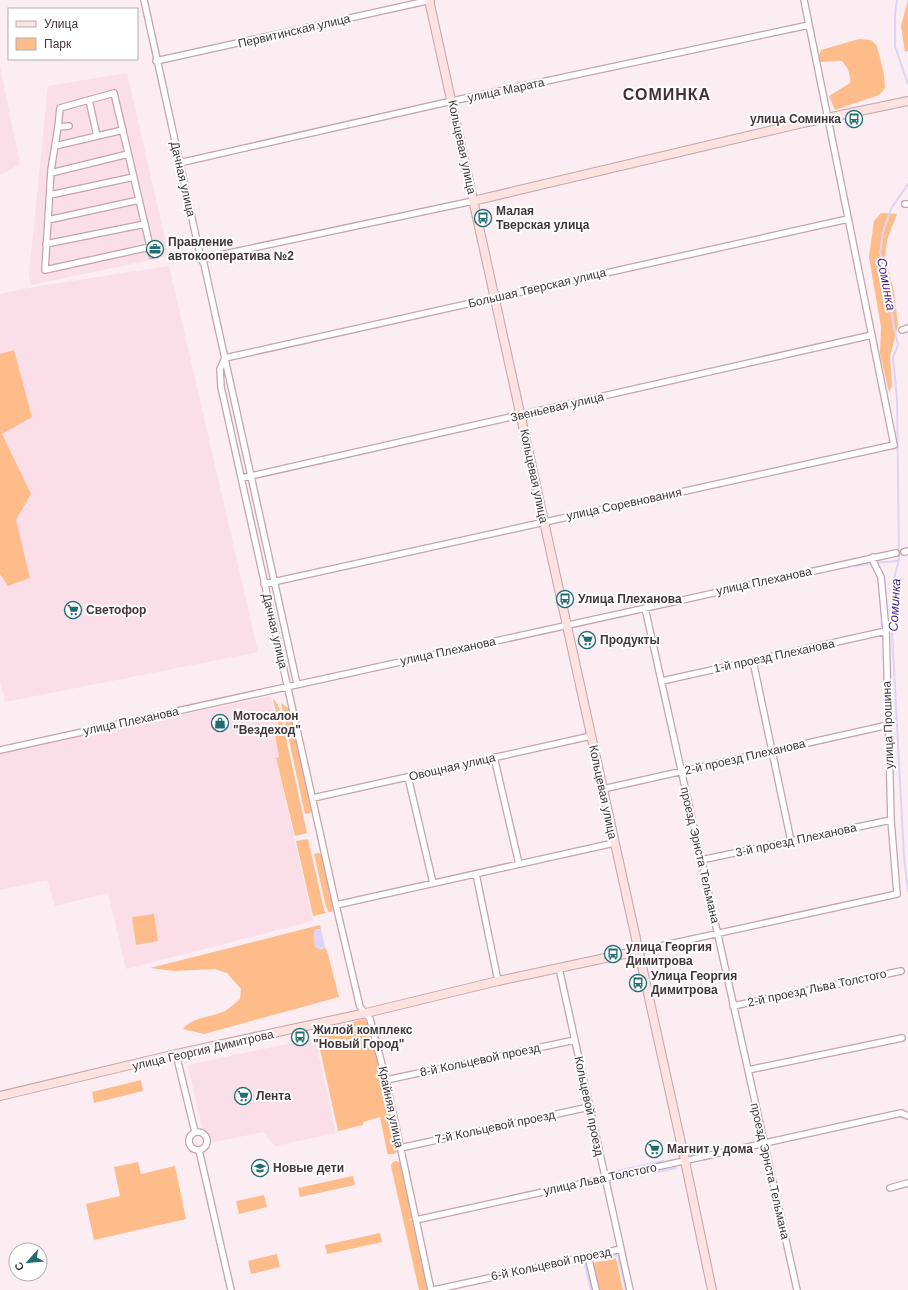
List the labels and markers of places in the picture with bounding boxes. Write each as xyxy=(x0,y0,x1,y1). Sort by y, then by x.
bus stop icon: улица Соминка xyxy=(844,109,864,129)
place label: улица Соминка xyxy=(750,112,841,126)
place label: Малая Тверская улица xyxy=(496,204,590,232)
bus stop icon: Малая Тверская улица xyxy=(473,208,493,228)
place label: Правление автокооператива №2 xyxy=(168,235,294,263)
office icon: Правление автокооператива №2 xyxy=(145,239,165,259)
bus stop icon: Улица Плеханова xyxy=(555,589,575,609)
place label: Улица Плеханова xyxy=(578,592,682,606)
supermarket icon: Светофор xyxy=(63,600,83,620)
place label: Светофор xyxy=(86,603,146,617)
supermarket icon: Продукты xyxy=(577,630,597,650)
place label: Продукты xyxy=(600,633,660,647)
place label: Мотосалон "Вездеход" xyxy=(233,709,301,737)
shop icon: Мотосалон "Вездеход" xyxy=(210,713,230,733)
place label: улица Георгия Димитрова xyxy=(626,940,712,968)
bus stop icon: улица Георгия Димитрова xyxy=(603,944,623,964)
place label: Улица Георгия Димитрова xyxy=(651,969,737,997)
bus stop icon: Улица Георгия Димитрова xyxy=(628,973,648,993)
place label: Жилой комплекс "Новый Город" xyxy=(312,1023,413,1051)
bus stop icon: Жилой комплекс "Новый Город" xyxy=(290,1027,310,1047)
supermarket icon: Лента xyxy=(233,1086,253,1106)
place label: Лента xyxy=(256,1089,291,1103)
supermarket icon: Магнит у дома xyxy=(644,1139,664,1159)
place label: Магнит у дома xyxy=(667,1142,753,1156)
school or university icon: Новые дети xyxy=(250,1158,270,1178)
place label: Новые дети xyxy=(273,1161,344,1175)

